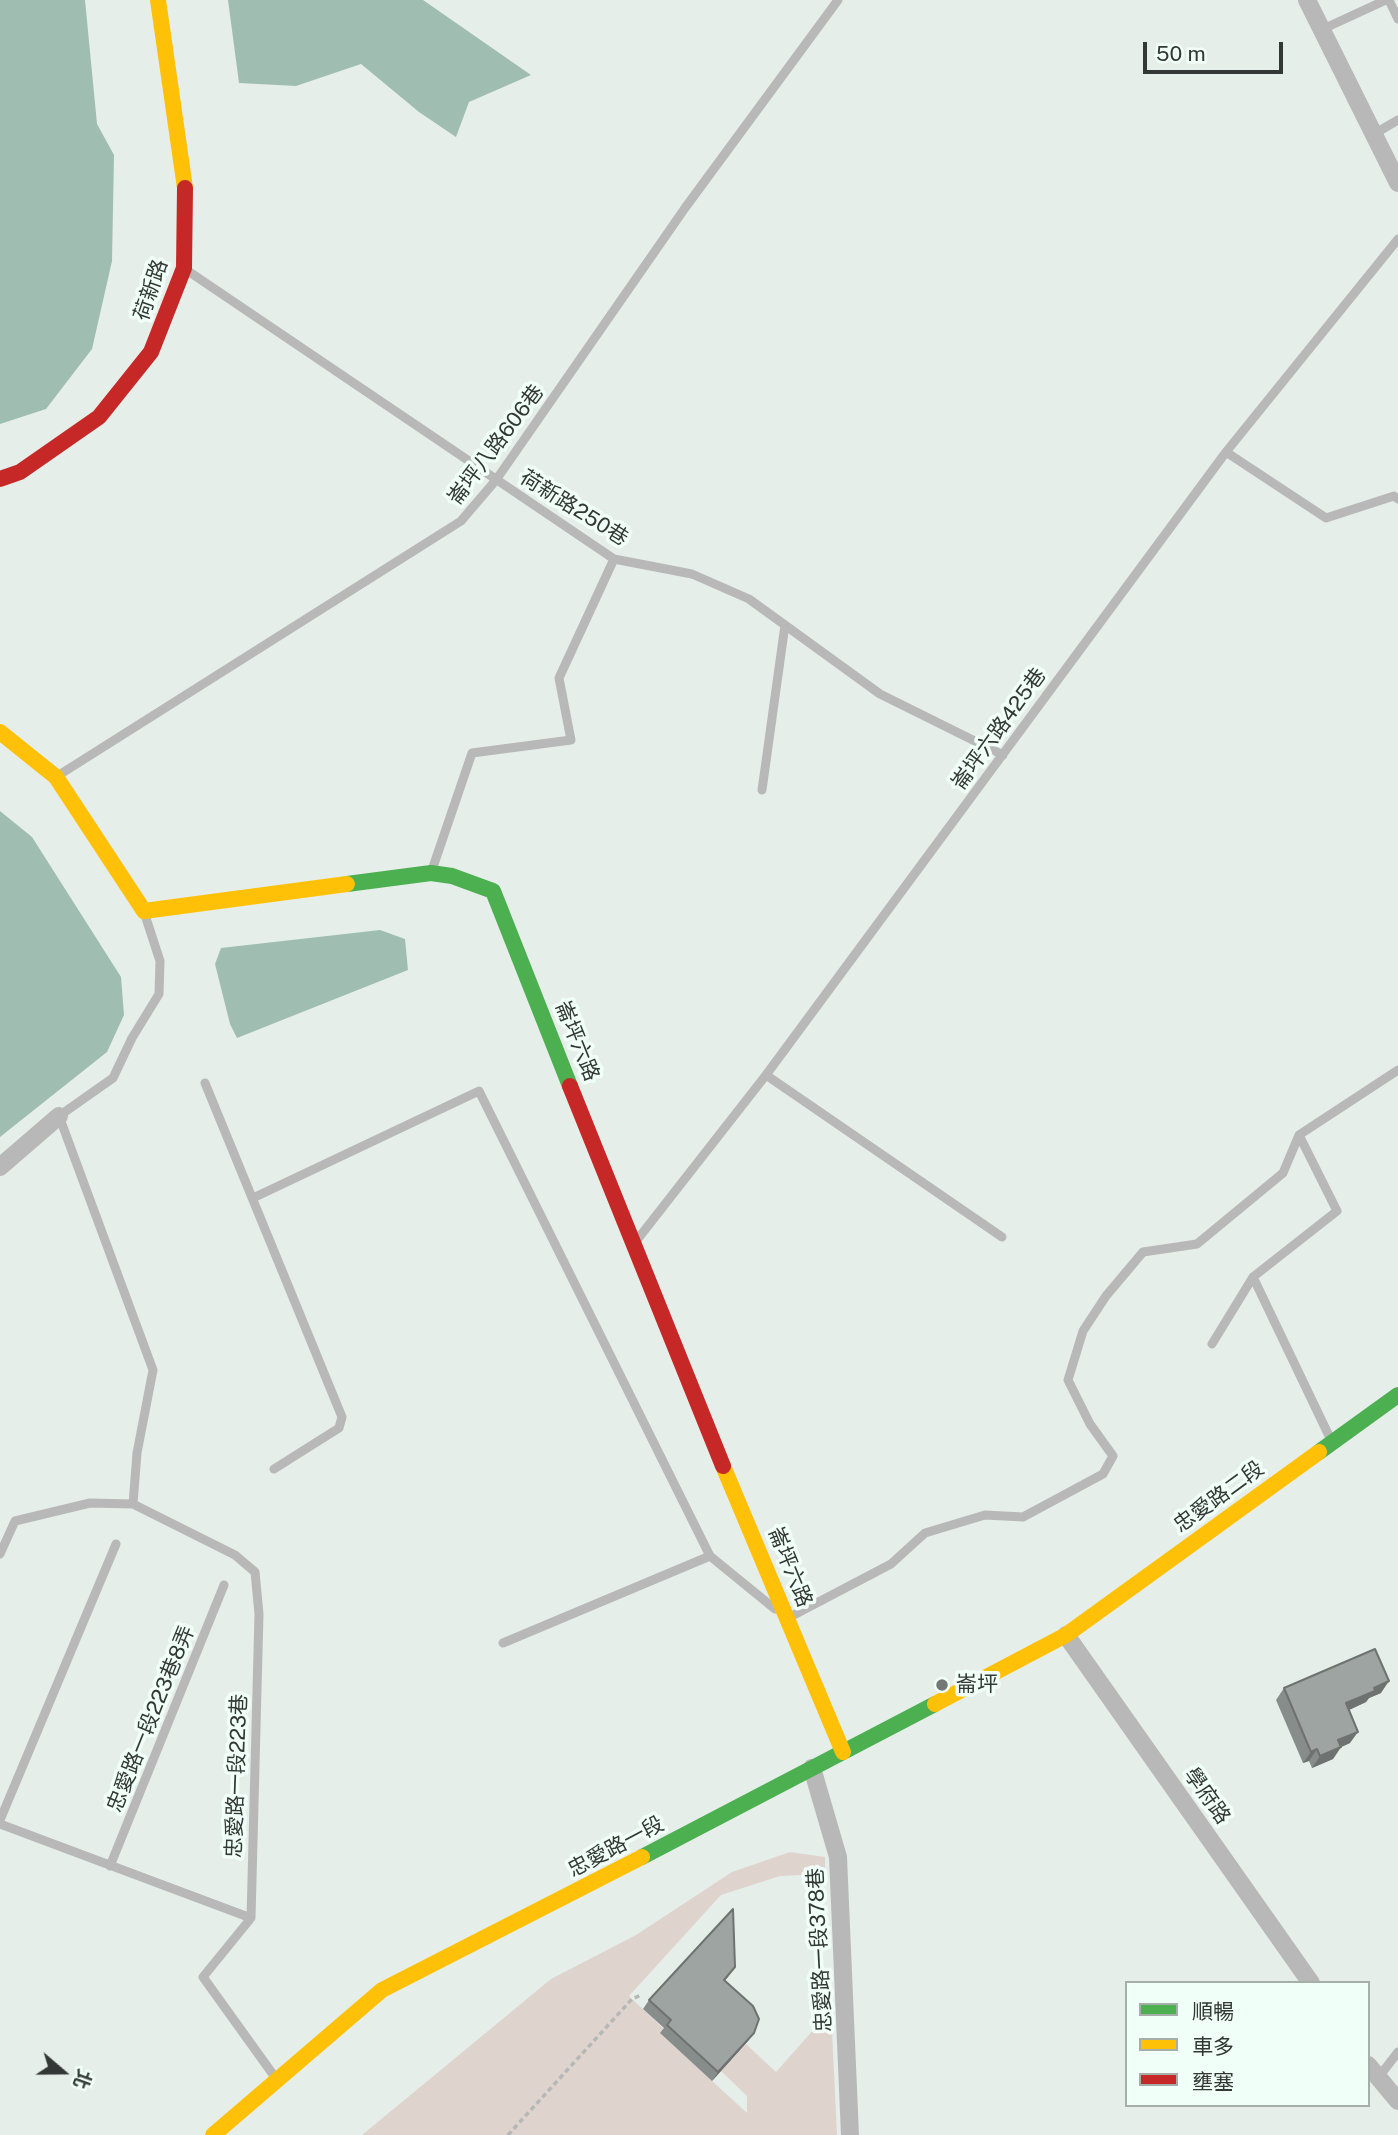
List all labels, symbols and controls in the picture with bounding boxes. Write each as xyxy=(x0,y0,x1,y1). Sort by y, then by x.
scale bar xyxy=(1146,28,1286,72)
text: 50 m xyxy=(1156,41,1206,66)
street label: 荷新路 xyxy=(129,256,173,324)
street label: 崙坪八路606巷 xyxy=(443,380,549,510)
street label: 荷新路250巷 xyxy=(515,465,633,551)
street label: 崙坪六路425巷 xyxy=(946,663,1052,795)
street label: 崙坪六路 xyxy=(550,997,604,1085)
street label: 忠愛路二段 xyxy=(1169,1456,1269,1538)
street label: 崙坪六路 xyxy=(763,1523,817,1611)
street label: 忠愛路一段223巷8弄 xyxy=(102,1622,200,1816)
place label: 崙坪 xyxy=(956,1672,998,1698)
marker: 崙坪 xyxy=(934,1677,950,1693)
street label: 忠愛路一段223巷 xyxy=(222,1693,252,1859)
street label: 學府路 xyxy=(1179,1763,1235,1829)
street label: 忠愛路一段 xyxy=(564,1811,668,1883)
street label: 忠愛路一段378巷 xyxy=(803,1867,837,2033)
legend xyxy=(1125,1981,1370,2107)
text: 順暢 xyxy=(1192,1999,1234,2024)
text: 車多 xyxy=(1192,2034,1234,2059)
north arrow xyxy=(28,2037,98,2107)
text: 北 xyxy=(69,2066,96,2092)
text: 壅塞 xyxy=(1192,2069,1234,2094)

